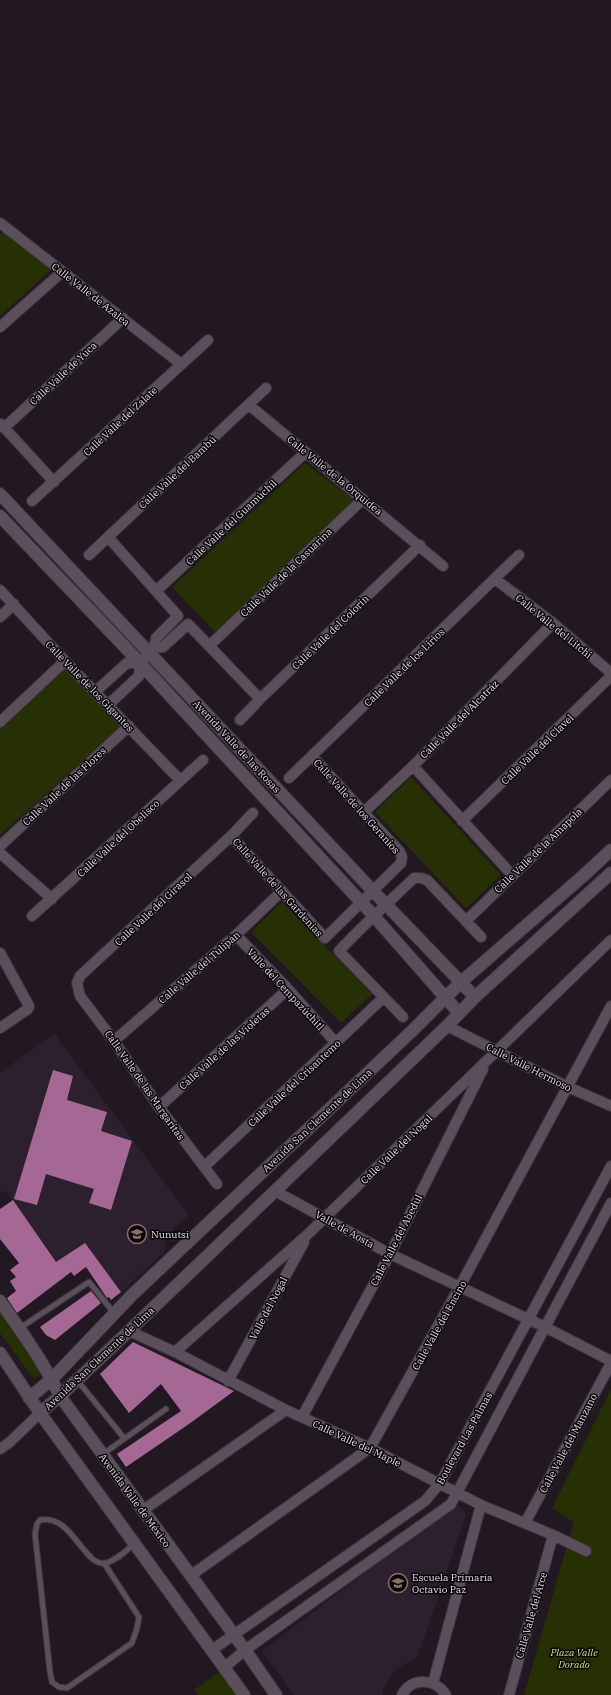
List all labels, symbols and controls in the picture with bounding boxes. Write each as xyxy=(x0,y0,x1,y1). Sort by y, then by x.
street label: Calle Valle de Azalea xyxy=(49,260,133,329)
street label: Calle Valle de Yuca xyxy=(27,339,100,408)
street label: Calle Valle del Zalate xyxy=(81,384,160,459)
street label: Calle Valle del Bambú xyxy=(136,433,219,512)
street label: Calle Valle de la Orquídea xyxy=(284,433,385,518)
street label: Calle Valle del Guamúchil xyxy=(183,477,279,568)
street label: Calle Valle de la Casuarina xyxy=(238,525,335,620)
street label: Calle Valle del Colorín xyxy=(289,592,372,672)
street label: Calle Valle del Litchi xyxy=(513,592,595,661)
street label: Calle Valle de los Lirios xyxy=(361,625,448,709)
street label: Calle Valle de los Gigantes xyxy=(43,638,137,735)
street label: Calle Valle del Alcatráz xyxy=(417,677,501,761)
street label: Avenida Valle de las Rosas xyxy=(190,697,283,796)
street label: Calle Valle del Clavel xyxy=(498,711,576,787)
street label: Calle Valle de las Flores xyxy=(20,744,109,829)
street label: Calle Valle de los Geranios xyxy=(311,756,403,856)
street label: Calle Valle del Obelisco xyxy=(75,797,162,880)
street label: Calle Valle de la Amapola xyxy=(492,805,585,896)
street label: Calle Valle de las Gardenias xyxy=(230,835,326,940)
street label: Calle Valle del Girasol xyxy=(112,870,195,949)
street label: Calle Valle del Tulipán xyxy=(156,928,243,1006)
street label: Valle del Cempazúchitl xyxy=(244,946,327,1033)
street label: Calle Valle de las Violetas xyxy=(176,1004,272,1093)
street label: Calle Valle de las Margaritas xyxy=(102,1028,188,1143)
street label: Calle Valle del Crisantemo xyxy=(245,1037,344,1130)
street label: Calle Valle Hermoso xyxy=(484,1040,574,1095)
street label: Avenida San Clemente de Lima xyxy=(260,1066,375,1175)
street label: Calle Valle del Nogal xyxy=(358,1112,435,1187)
street label: Calle Valle del Abedul xyxy=(368,1192,425,1288)
street label: Valle de Aosta xyxy=(313,1208,377,1251)
school or university icon: Nunutsi xyxy=(126,1223,148,1245)
place label: Nunutsi xyxy=(151,1228,189,1241)
street label: Valle del Nogal xyxy=(246,1275,290,1342)
street label: Calle Valle del Encino xyxy=(409,1278,470,1372)
street label: Avenida San Clemente de Lima xyxy=(42,1304,157,1413)
street label: Boulevard Las Palmas xyxy=(434,1390,495,1487)
street label: Calle Valle del Manzano xyxy=(537,1391,600,1495)
street label: Calle Valle del Maple xyxy=(310,1417,403,1470)
street label: Avenida Valle de México xyxy=(96,1451,173,1550)
place label: Escuela Primaria Octavio Paz xyxy=(412,1571,493,1596)
street label: Calle Valle del Arce xyxy=(513,1571,550,1660)
school or university icon: Escuela Primaria Octavio Paz xyxy=(387,1572,409,1594)
park label: Plaza Valle Dorado xyxy=(549,1646,598,1671)

